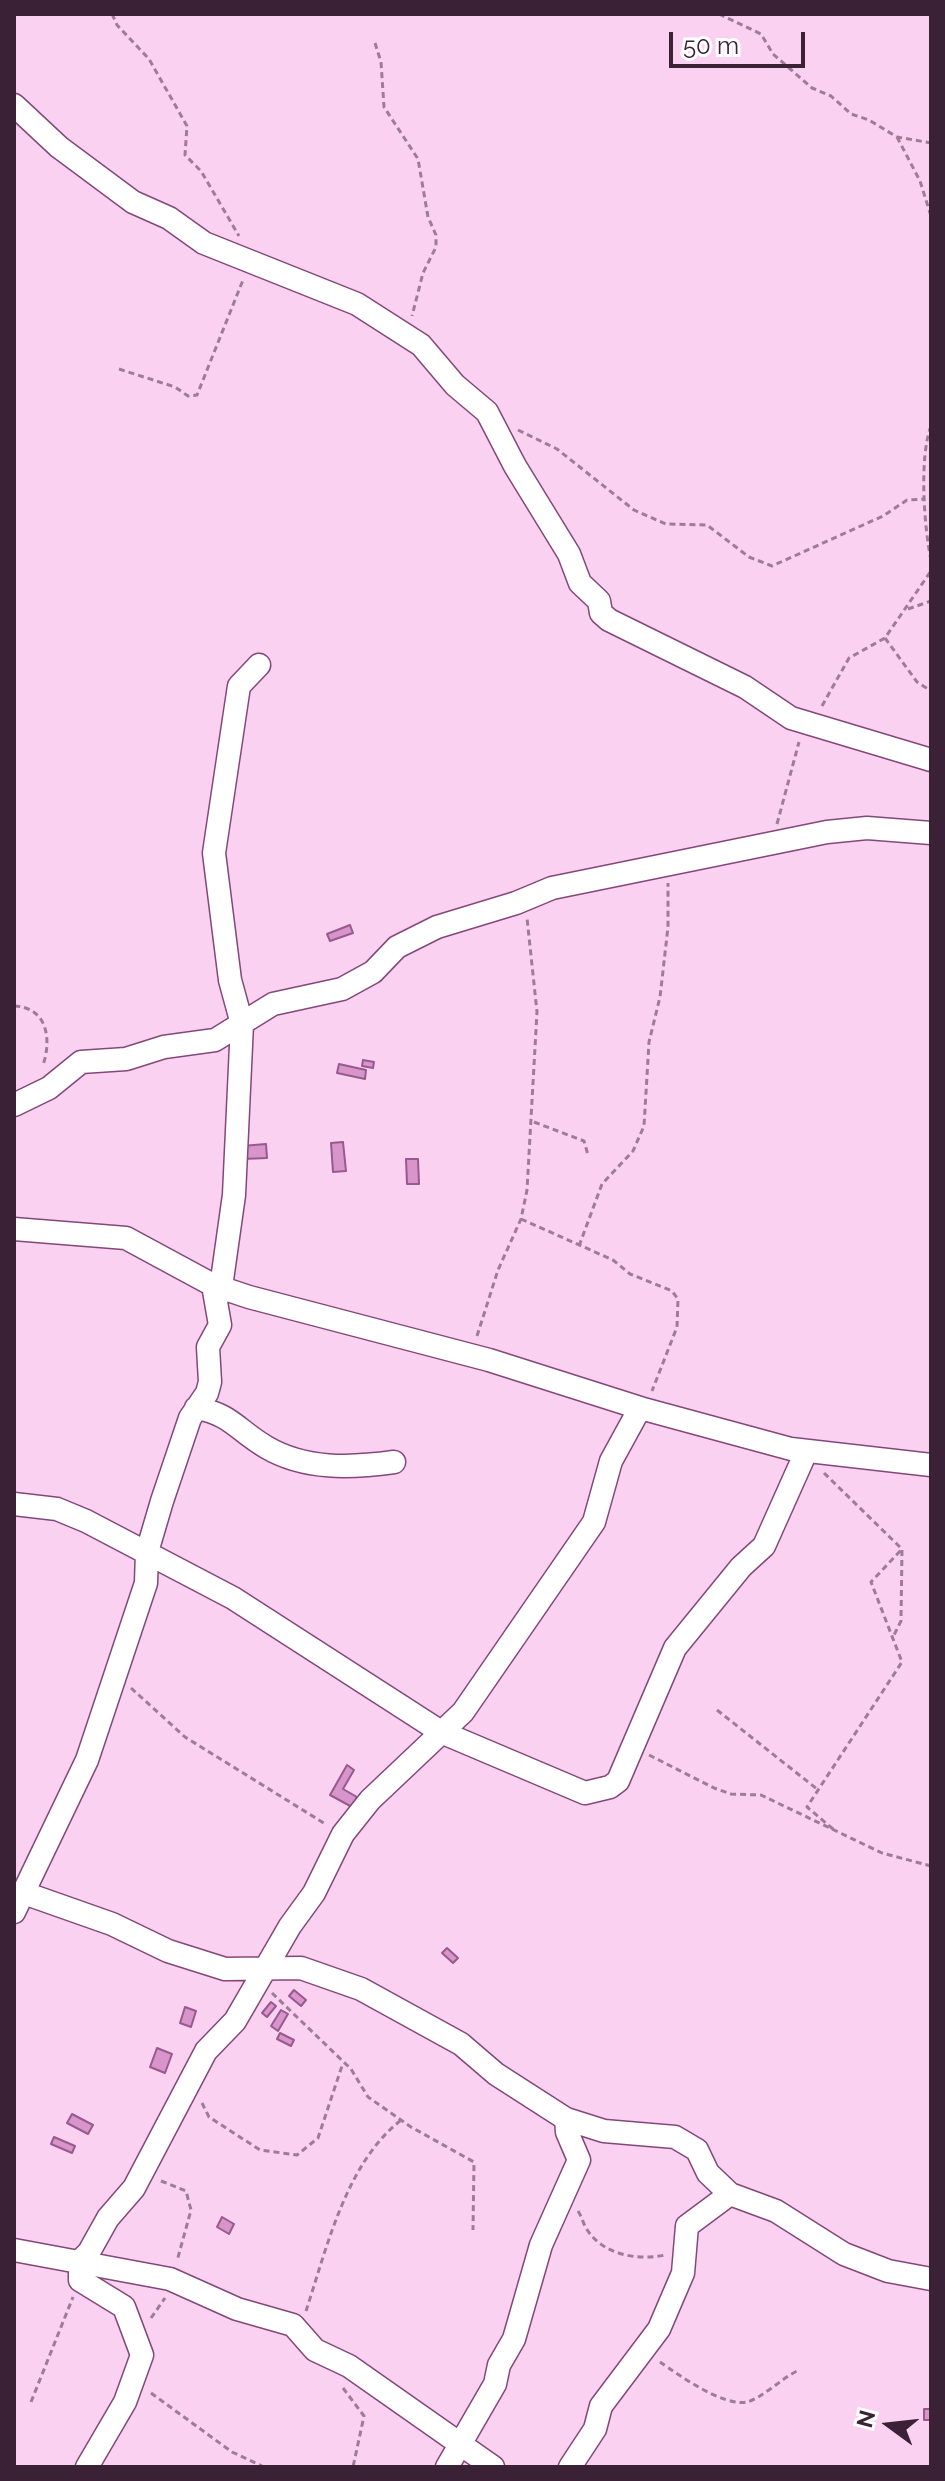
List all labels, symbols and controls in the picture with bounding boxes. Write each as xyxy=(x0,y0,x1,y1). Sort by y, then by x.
scale bar xyxy=(673,16,809,66)
text: 50 m xyxy=(683,31,739,60)
north arrow xyxy=(849,2385,929,2465)
text: N xyxy=(851,2407,881,2430)

